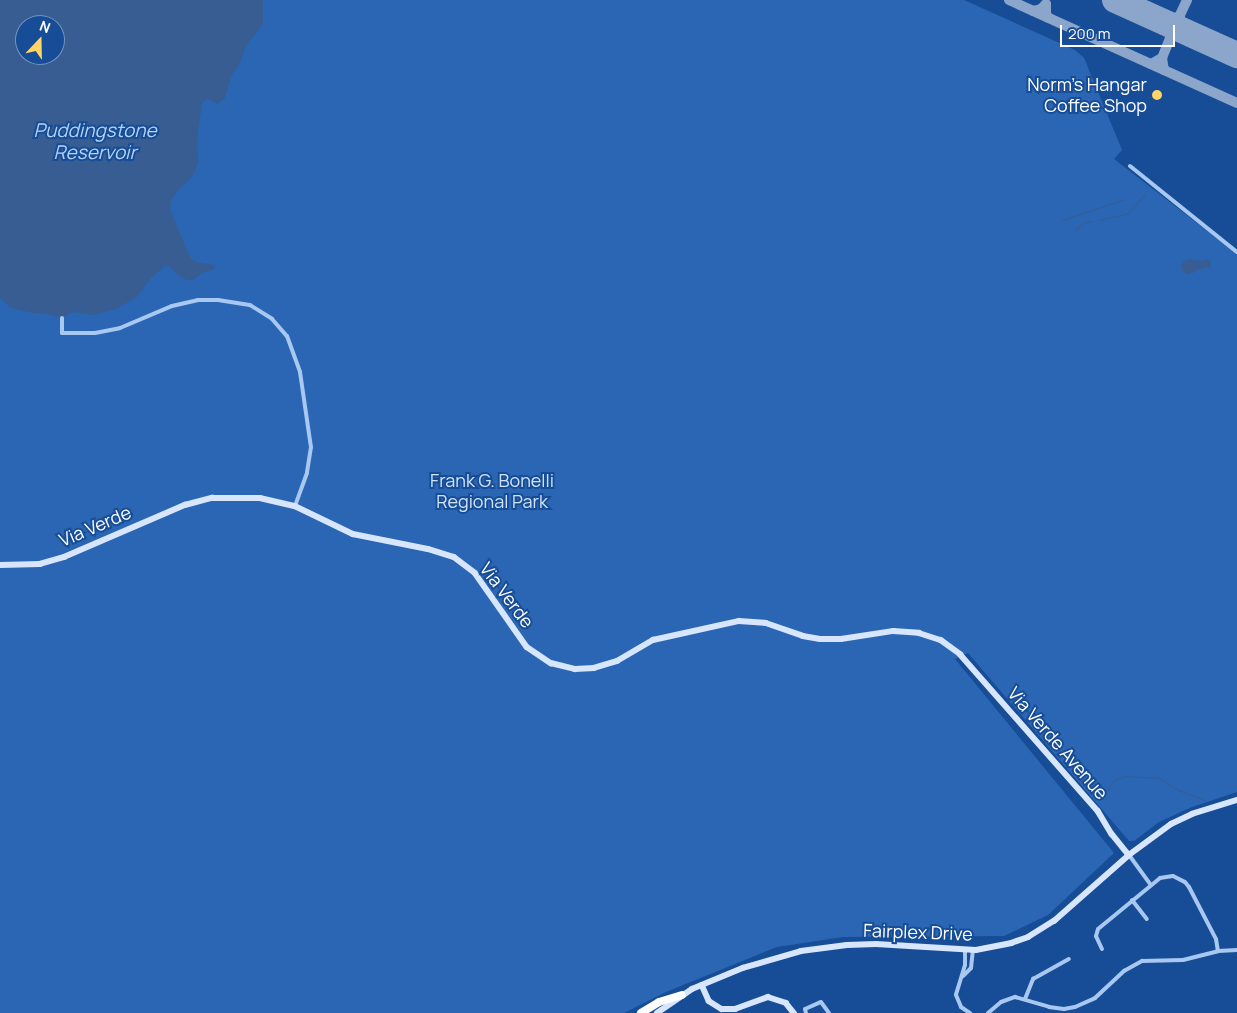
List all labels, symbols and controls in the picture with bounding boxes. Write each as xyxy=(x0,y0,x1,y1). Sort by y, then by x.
north arrow xyxy=(15,15,65,65)
scale bar xyxy=(1062,15,1177,47)
text: N xyxy=(37,16,53,37)
text: 200 m xyxy=(1068,23,1111,44)
place label: Norm's Hangar Coffee Shop xyxy=(1027,74,1147,116)
marker: Norm's Hangar Coffee Shop xyxy=(1151,89,1163,101)
water label: Puddingstone Reservoir xyxy=(33,120,157,164)
park label: Frank G. Bonelli Regional Park xyxy=(430,470,554,512)
street label: Via Verde xyxy=(56,501,134,551)
street label: Via Verde xyxy=(475,558,539,632)
street label: Via Verde Avenue xyxy=(1003,683,1113,803)
street label: Fairplex Drive xyxy=(863,919,973,945)

